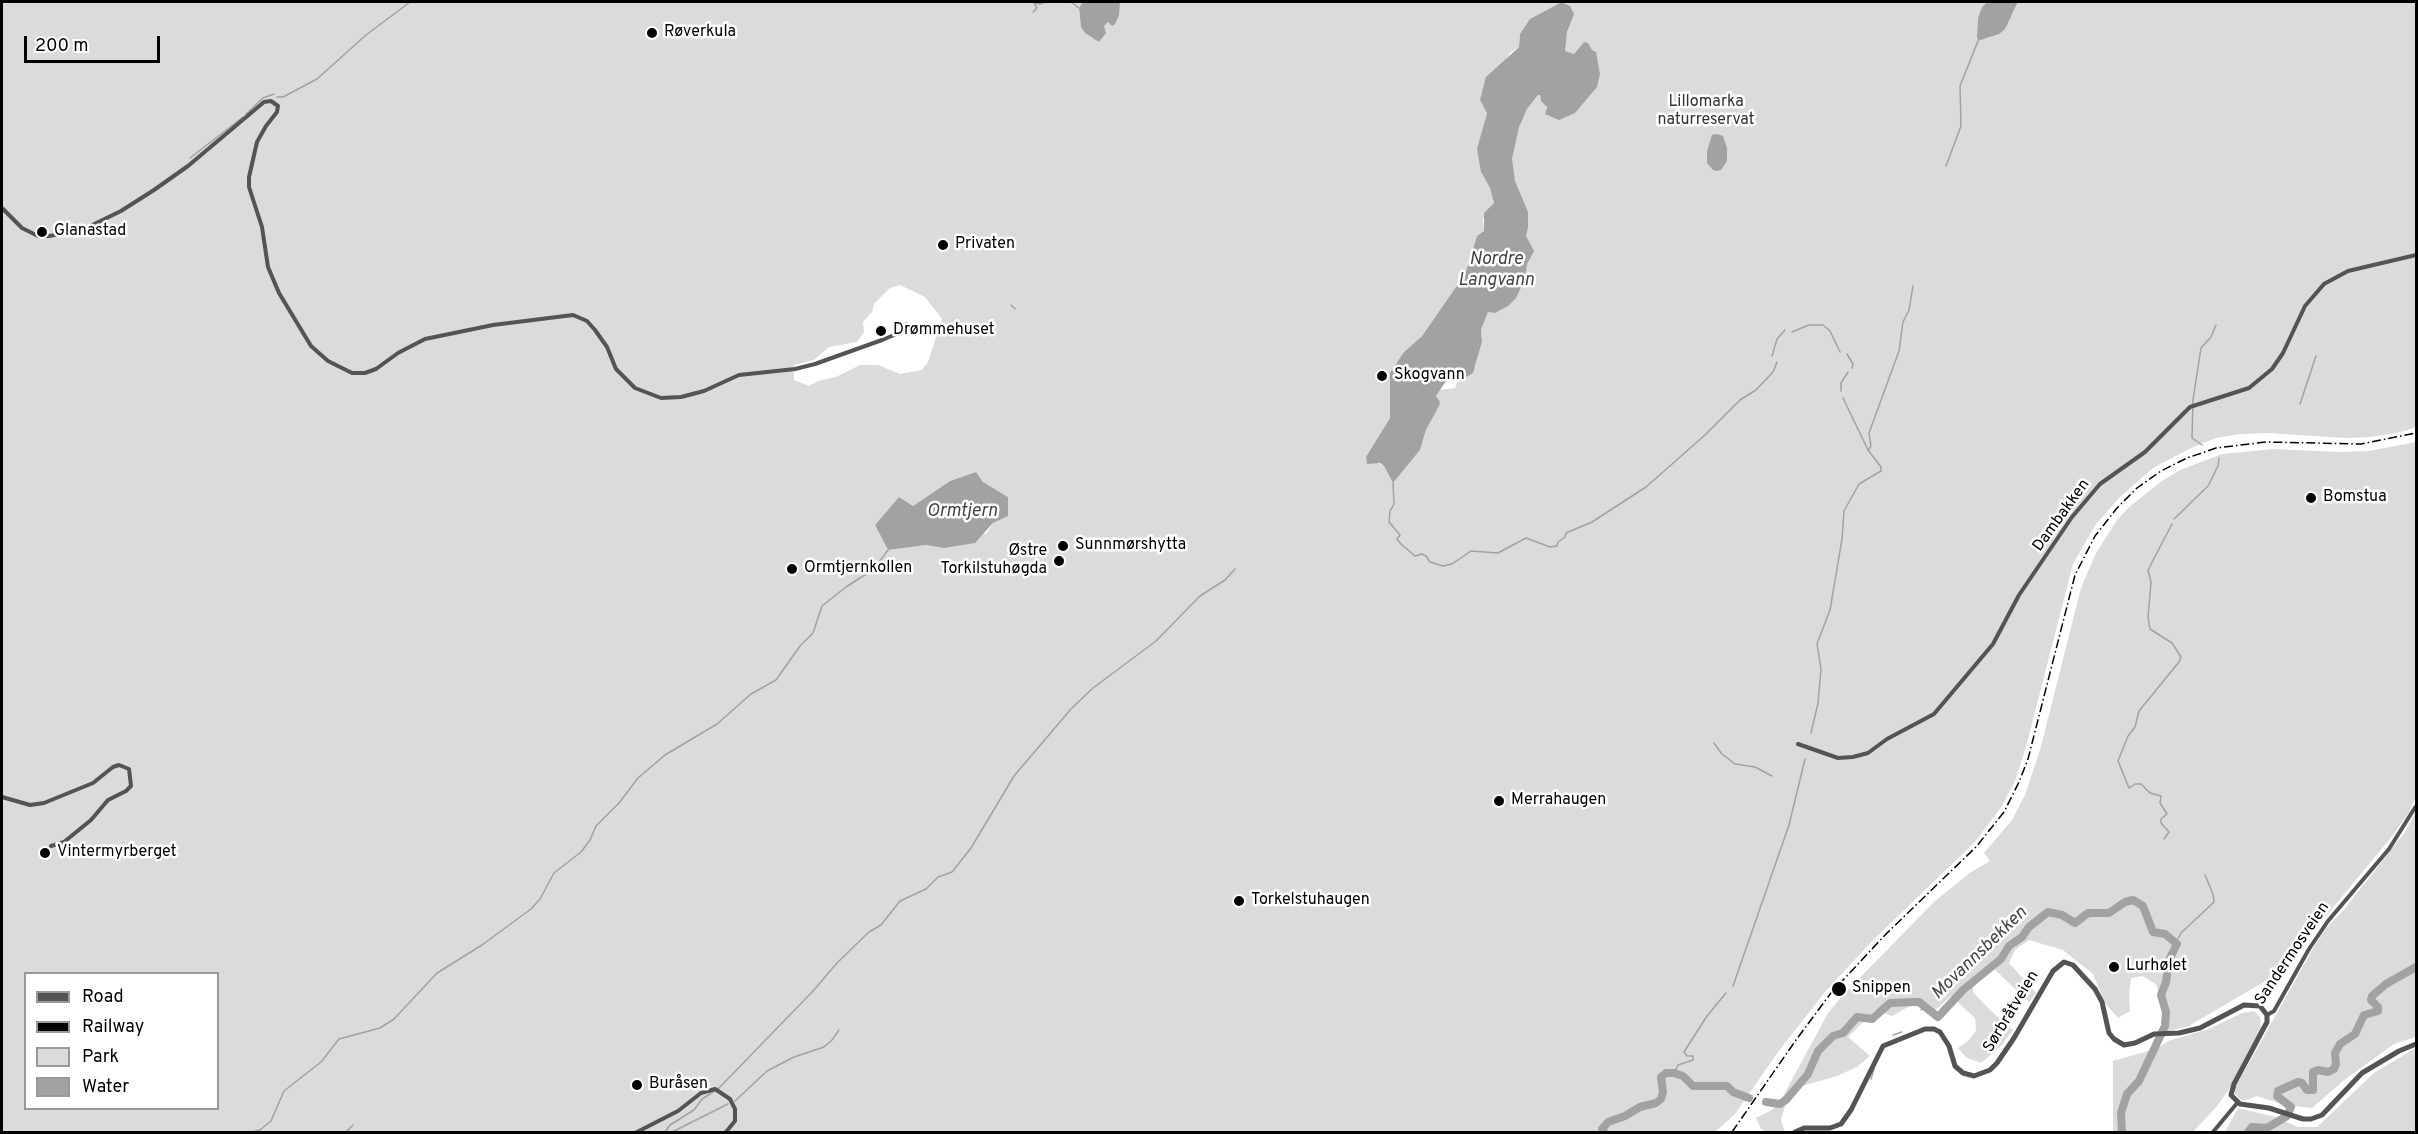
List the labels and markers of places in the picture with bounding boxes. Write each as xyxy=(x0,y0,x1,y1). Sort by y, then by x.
place label: Røverkula xyxy=(664,23,736,43)
marker: Røverkula xyxy=(645,26,659,40)
place label: Glanastad xyxy=(54,222,126,242)
marker: Glanastad xyxy=(35,225,49,239)
place label: Privaten xyxy=(955,235,1015,255)
marker: Privaten xyxy=(936,238,950,252)
place label: Drømmehuset xyxy=(893,321,995,341)
marker: Drømmehuset xyxy=(874,324,888,338)
place label: Skogvann xyxy=(1394,366,1465,386)
marker: Skogvann xyxy=(1375,369,1389,383)
place label: Bomstua xyxy=(2323,488,2387,508)
marker: Bomstua xyxy=(2304,491,2318,505)
place label: Sunnmørshytta xyxy=(1075,536,1186,556)
marker: Sunnmørshytta xyxy=(1056,539,1070,553)
place label: Østre Torkilstuhøgda xyxy=(941,542,1047,580)
marker: Østre Torkilstuhøgda xyxy=(1052,554,1066,568)
place label: Ormtjernkollen xyxy=(804,559,912,579)
marker: Ormtjernkollen xyxy=(785,562,799,576)
place label: Merrahaugen xyxy=(1511,791,1606,811)
marker: Merrahaugen xyxy=(1492,794,1506,808)
place label: Vintermyrberget xyxy=(57,843,177,863)
marker: Vintermyrberget xyxy=(38,846,52,860)
place label: Torkelstuhaugen xyxy=(1251,891,1370,911)
marker: Torkelstuhaugen xyxy=(1232,894,1246,908)
place label: Lurhølet xyxy=(2126,957,2187,977)
marker: Lurhølet xyxy=(2107,960,2121,974)
place label: Snippen xyxy=(1852,979,1911,999)
marker: Snippen xyxy=(1830,980,1848,998)
place label: Buråsen xyxy=(649,1075,708,1095)
marker: Buråsen xyxy=(630,1078,644,1092)

